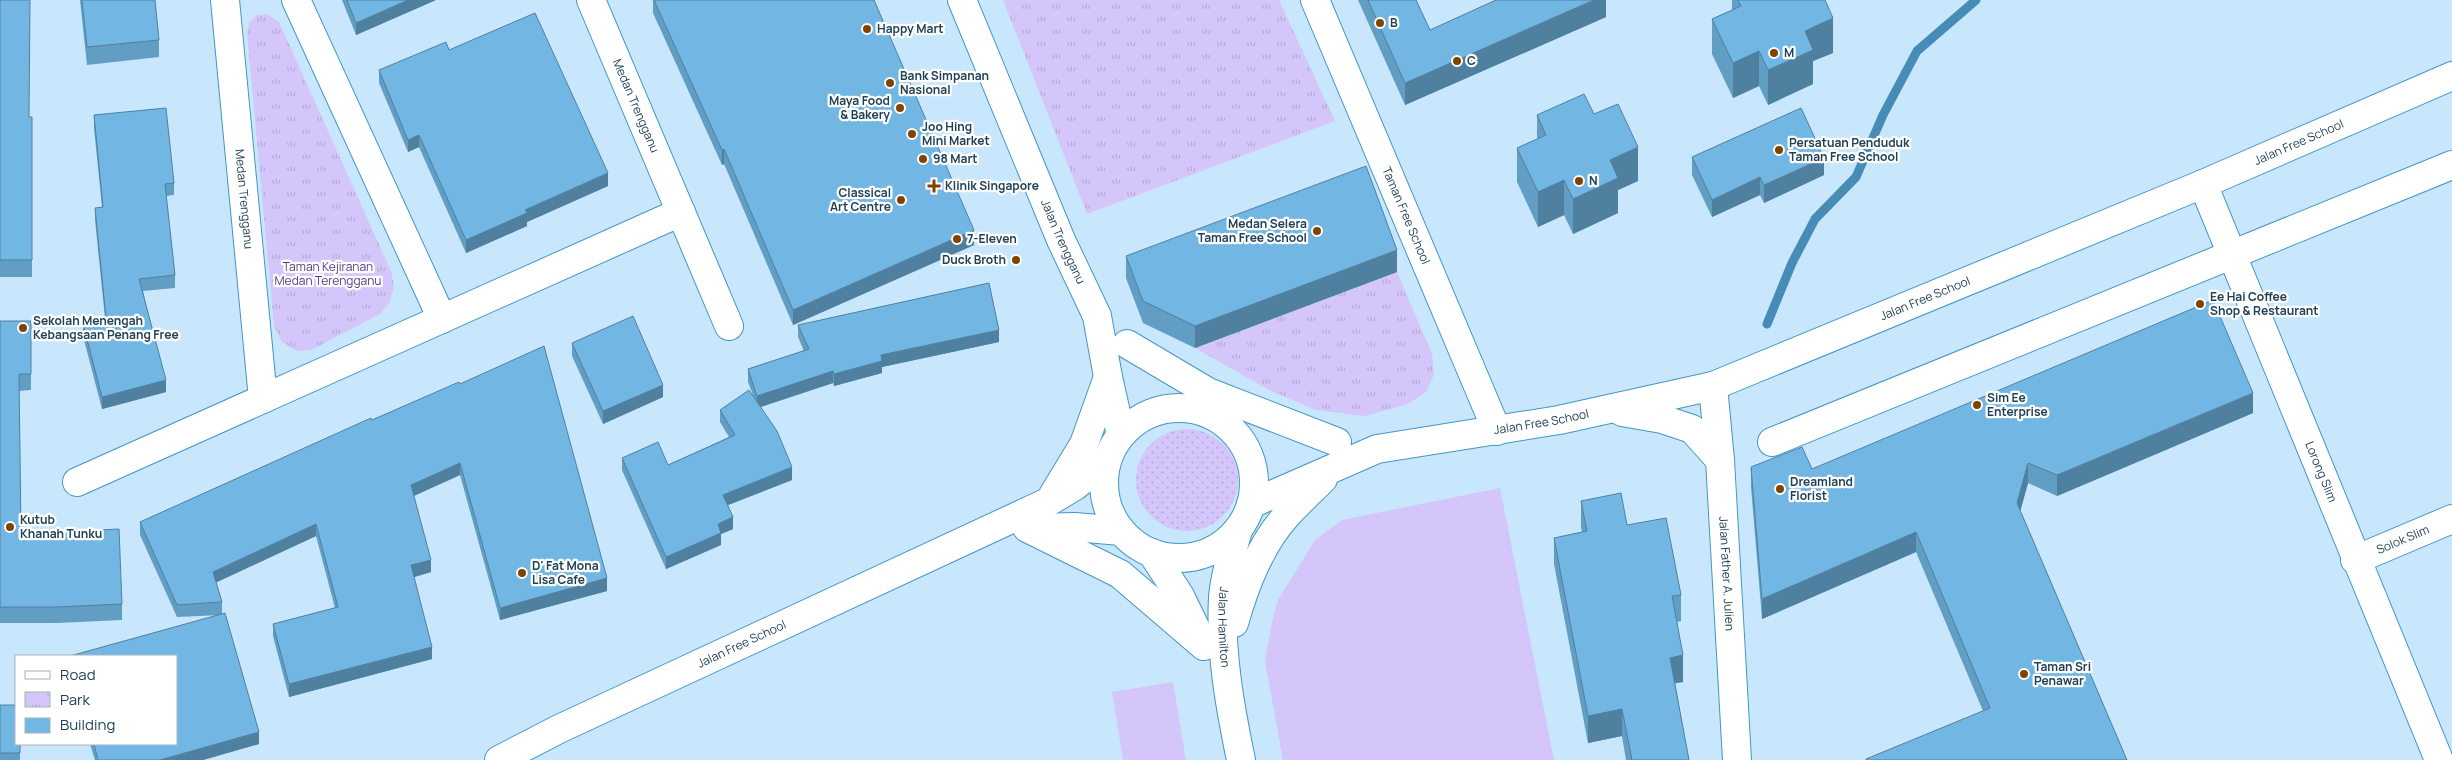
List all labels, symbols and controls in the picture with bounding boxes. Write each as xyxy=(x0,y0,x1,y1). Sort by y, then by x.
place label: B xyxy=(1390,14,1398,31)
marker: B xyxy=(1374,17,1386,29)
place label: Happy Mart xyxy=(877,20,943,37)
marker: Happy Mart xyxy=(861,23,873,35)
place label: M xyxy=(1784,44,1794,61)
marker: M xyxy=(1768,47,1780,59)
place label: C xyxy=(1467,52,1476,69)
marker: C xyxy=(1451,55,1463,67)
street label: Medan Trengganu xyxy=(609,56,664,155)
place label: Bank Simpanan Nasional xyxy=(900,67,989,98)
marker: Bank Simpanan Nasional xyxy=(884,77,896,89)
place label: Maya Food & Bakery xyxy=(829,92,890,123)
marker: Maya Food & Bakery xyxy=(894,102,906,114)
street label: Jalan Free School xyxy=(2251,115,2346,169)
place label: Joo Hing Mini Market xyxy=(922,118,990,149)
marker: Joo Hing Mini Market xyxy=(906,128,918,140)
place label: Persatuan Penduduk Taman Free School xyxy=(1789,134,1910,165)
marker: Persatuan Penduduk Taman Free School xyxy=(1773,144,1785,156)
street label: Medan Trengganu xyxy=(231,148,258,250)
place label: 98 Mart xyxy=(933,150,977,167)
marker: 98 Mart xyxy=(917,153,929,165)
street label: Taman Free School xyxy=(1378,164,1435,267)
place label: N xyxy=(1589,172,1598,189)
marker: N xyxy=(1573,175,1585,187)
place label: Klinik Singapore xyxy=(945,177,1039,194)
marker: Klinik Singapore xyxy=(927,179,941,193)
place label: Classical Art Centre xyxy=(830,184,891,215)
marker: Classical Art Centre xyxy=(895,194,907,206)
street label: Jalan Trengganu xyxy=(1037,197,1090,287)
place label: Medan Selera Taman Free School xyxy=(1198,215,1307,246)
marker: Medan Selera Taman Free School xyxy=(1311,225,1323,237)
place label: 7-Eleven xyxy=(967,230,1017,247)
marker: 7-Eleven xyxy=(951,233,963,245)
place label: Duck Broth xyxy=(942,251,1006,268)
marker: Duck Broth xyxy=(1010,254,1022,266)
park label: Taman Kejiranan Medan Terengganu xyxy=(275,258,381,289)
street label: Jalan Free School xyxy=(1877,272,1973,324)
place label: Ee Hai Coffee Shop & Restaurant xyxy=(2210,288,2319,319)
marker: Ee Hai Coffee Shop & Restaurant xyxy=(2194,298,2206,310)
place label: Sekolah Menengah Kebangsaan Penang Free xyxy=(33,312,179,343)
marker: Sekolah Menengah Kebangsaan Penang Free xyxy=(17,322,29,334)
place label: Sim Ee Enterprise xyxy=(1987,389,2048,420)
marker: Sim Ee Enterprise xyxy=(1971,399,1983,411)
street label: Jalan Free School xyxy=(1493,405,1590,438)
street label: Lorong Slim xyxy=(2301,439,2341,505)
place label: Dreamland Florist xyxy=(1790,473,1853,504)
marker: Dreamland Florist xyxy=(1774,483,1786,495)
place label: Kutub Khanah Tunku xyxy=(20,511,102,542)
street label: Jalan Father A. Julien xyxy=(1715,516,1739,631)
marker: Kutub Khanah Tunku xyxy=(4,521,16,533)
street label: Solok Slim xyxy=(2374,521,2432,558)
place label: D' Fat Mona Lisa Cafe xyxy=(532,557,599,588)
marker: D' Fat Mona Lisa Cafe xyxy=(516,567,528,579)
street label: Jalan Hamilton xyxy=(1214,586,1234,668)
street label: Jalan Free School xyxy=(694,616,789,672)
legend xyxy=(15,655,178,745)
place label: Taman Sri Penawar xyxy=(2034,658,2091,689)
text: Road xyxy=(60,664,96,685)
marker: Taman Sri Penawar xyxy=(2018,668,2030,680)
text: Park xyxy=(60,689,90,710)
text: Building xyxy=(60,714,115,735)

